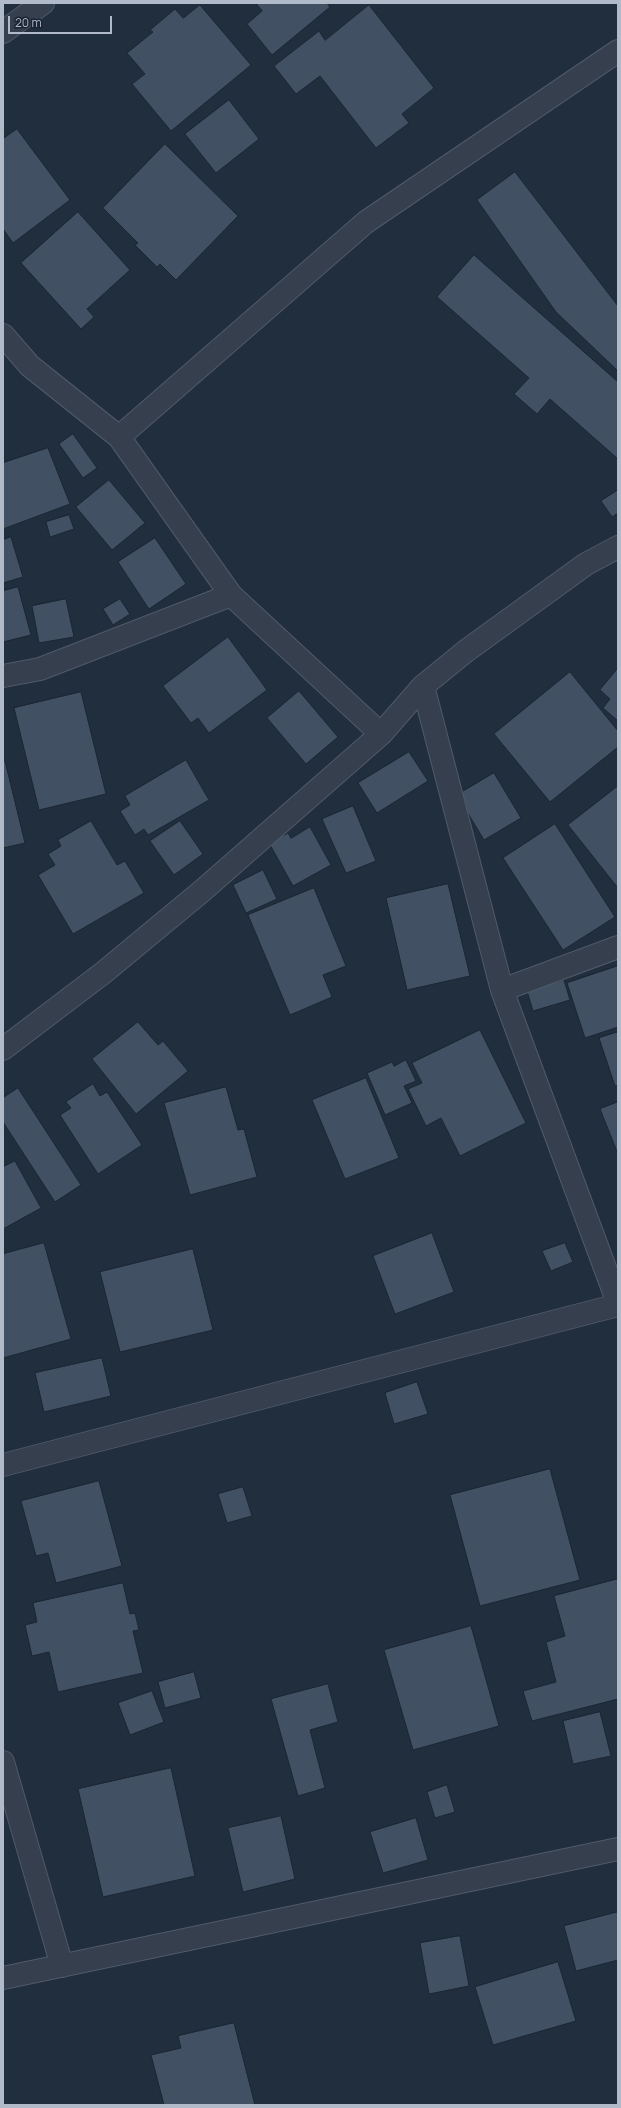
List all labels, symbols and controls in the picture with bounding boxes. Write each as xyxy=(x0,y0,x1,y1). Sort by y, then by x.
scale bar xyxy=(10,8,114,34)
text: 20 m xyxy=(15,14,42,31)

